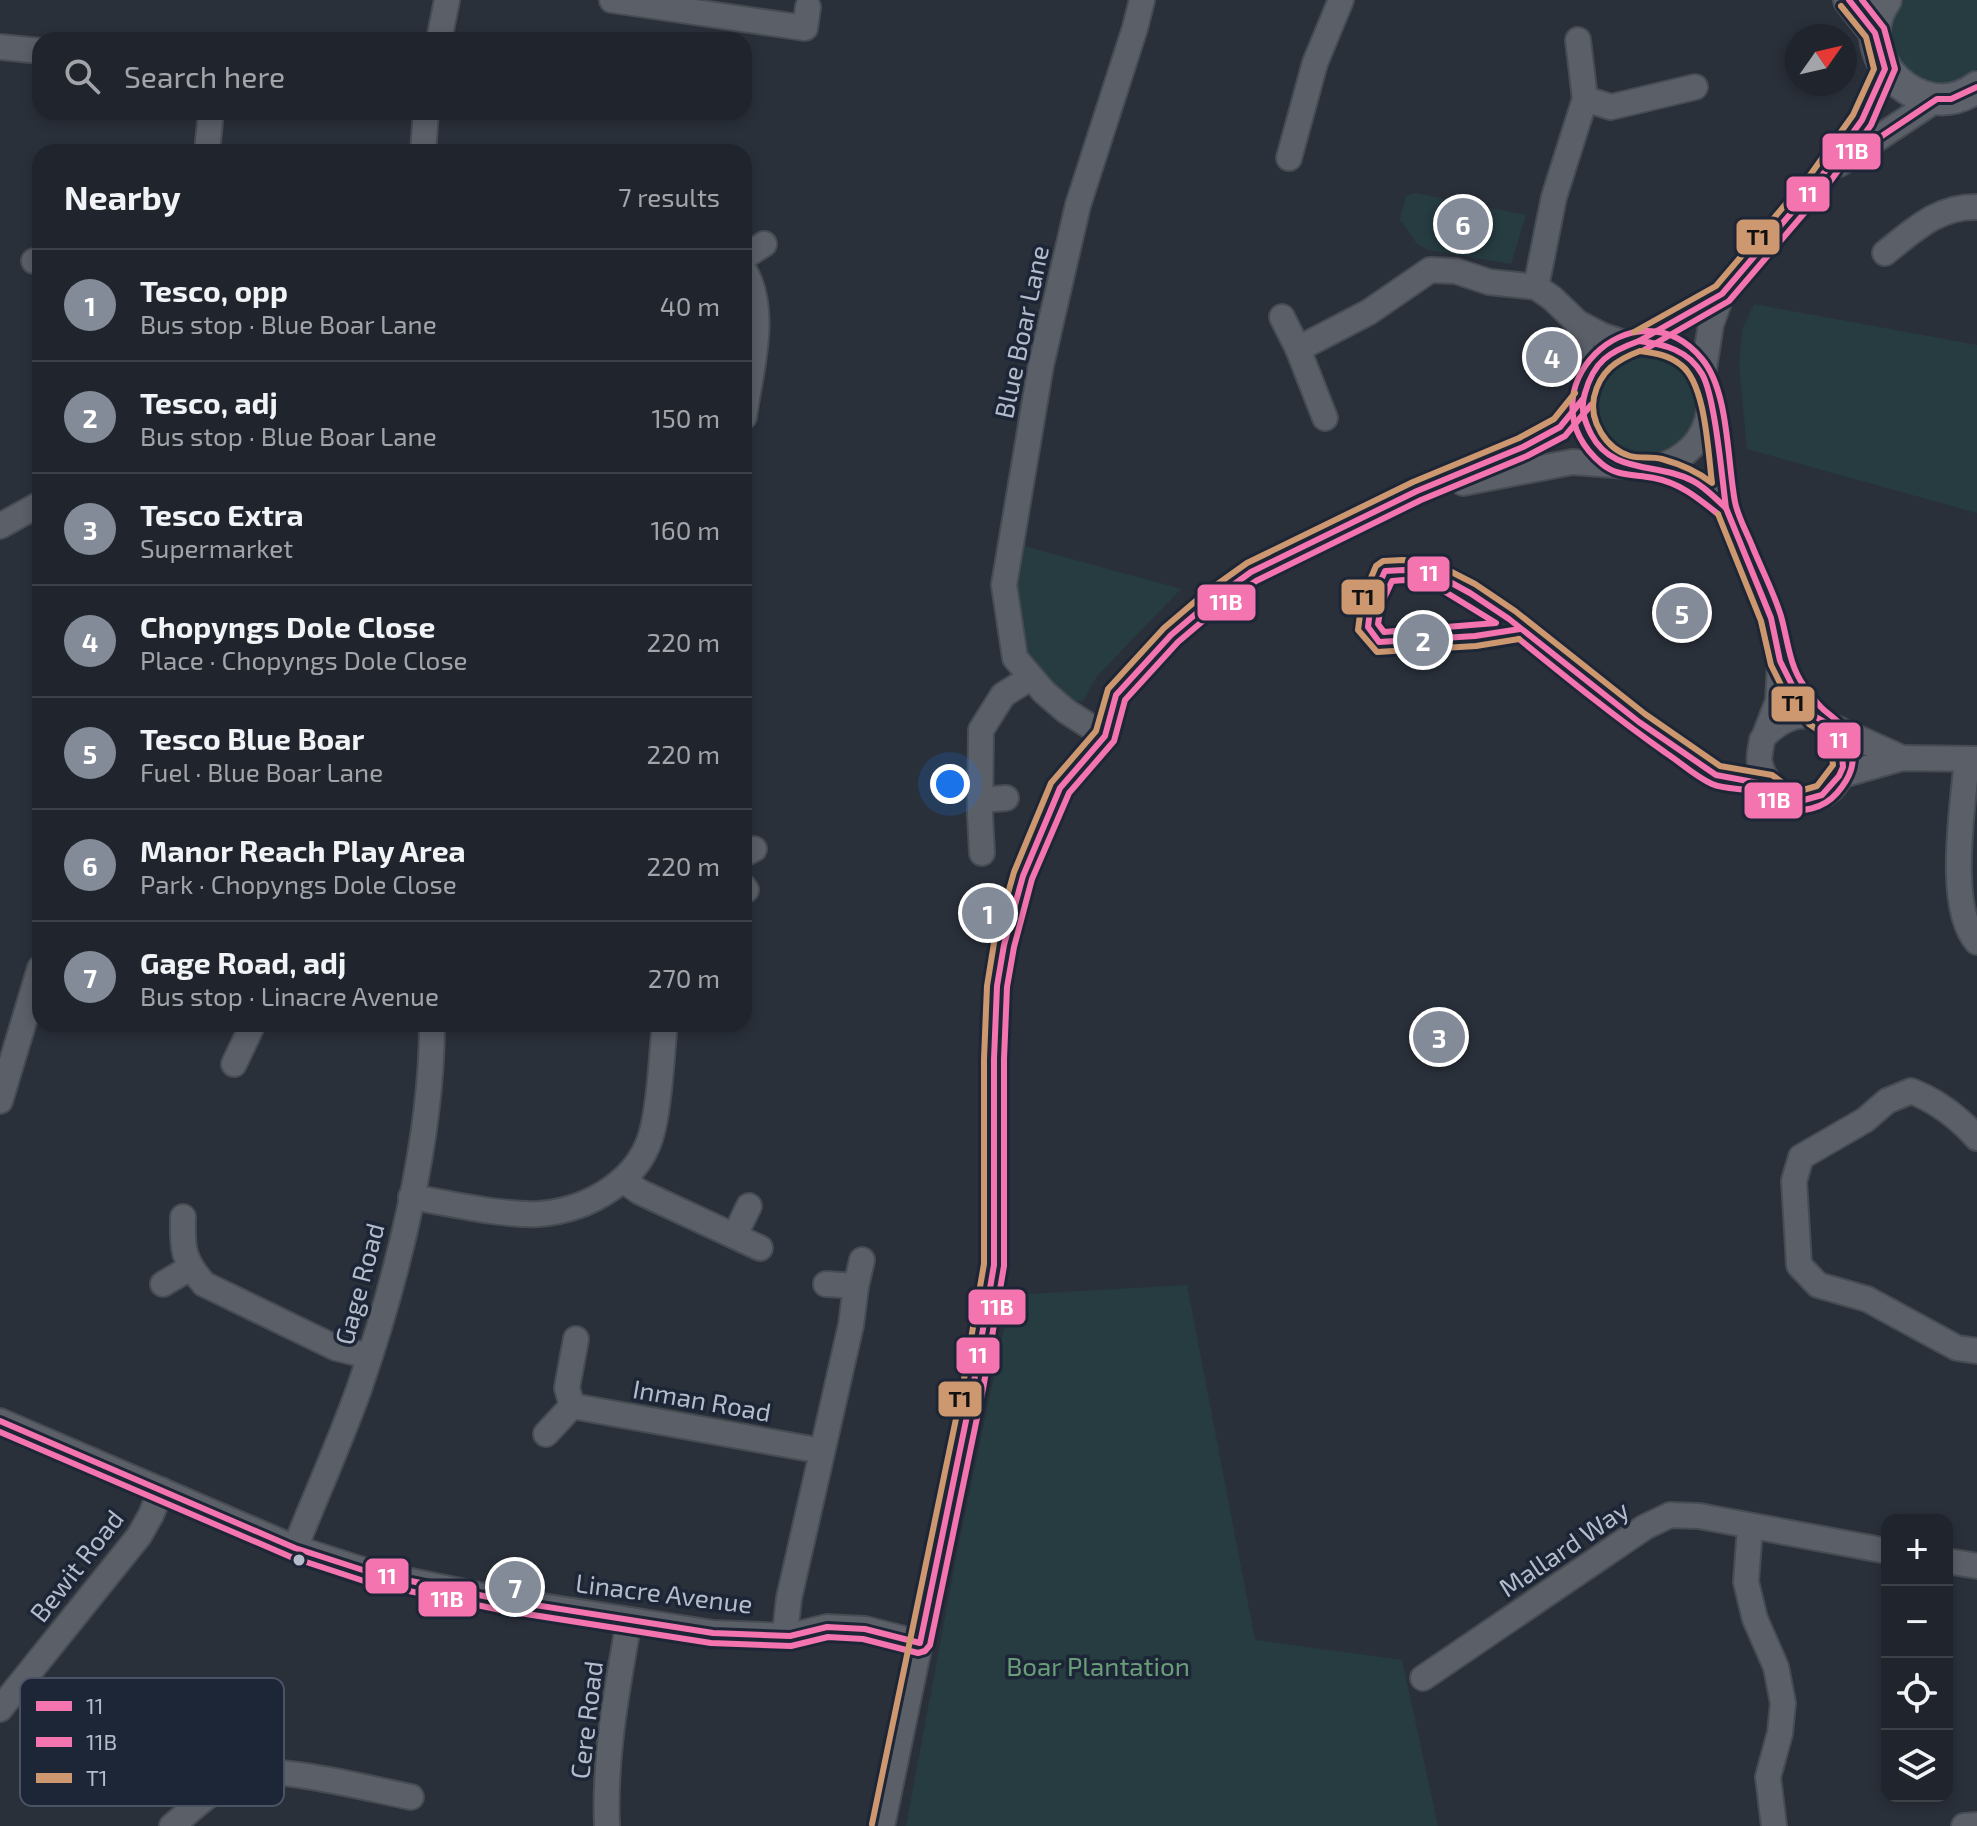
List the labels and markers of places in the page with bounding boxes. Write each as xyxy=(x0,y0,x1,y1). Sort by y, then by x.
pin: 6 xyxy=(1437,194,1489,254)
pin: 4 xyxy=(1526,327,1578,387)
pin: 5 xyxy=(1656,583,1708,643)
pin: 2 xyxy=(1397,610,1449,670)
pin: 1 xyxy=(962,883,1014,943)
pin: 3 xyxy=(1413,1007,1465,1067)
unlabelled marker xyxy=(291,1552,307,1568)
pin: 7 xyxy=(489,1557,541,1617)

